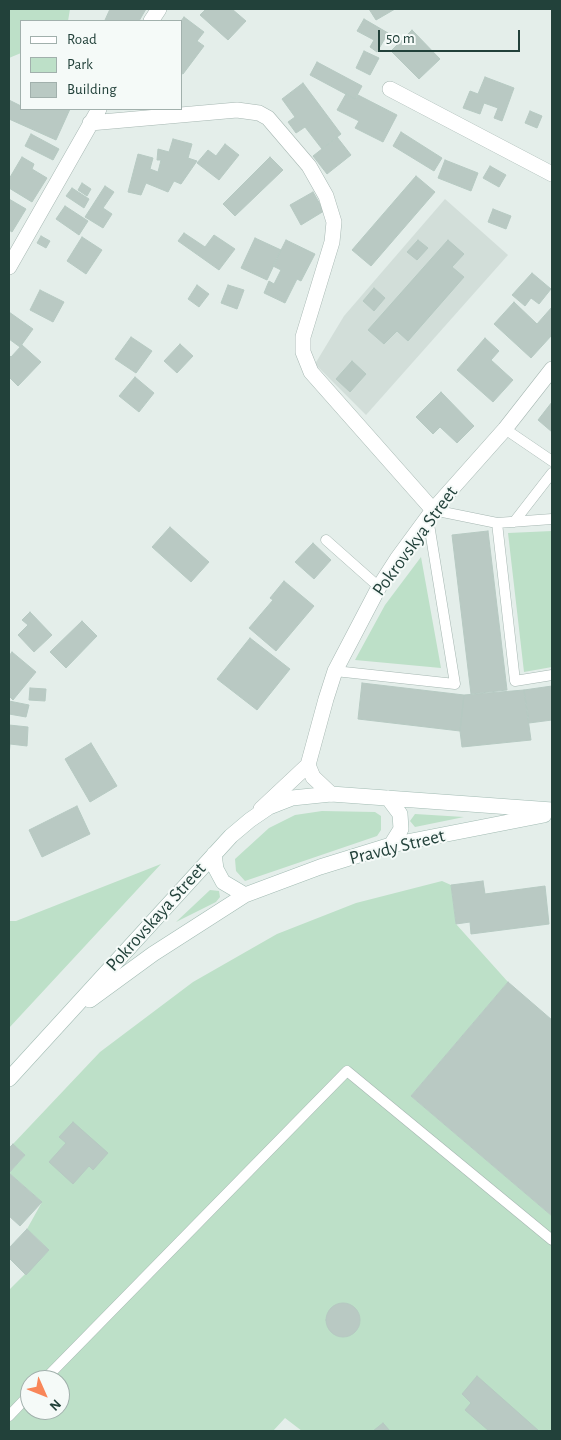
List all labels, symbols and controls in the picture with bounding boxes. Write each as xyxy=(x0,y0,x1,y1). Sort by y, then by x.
legend xyxy=(20,20,182,110)
scale bar xyxy=(381,20,524,52)
text: 50 m xyxy=(386,31,415,46)
text: Road xyxy=(67,32,97,47)
text: Park xyxy=(67,57,93,72)
text: Building xyxy=(67,82,117,97)
street label: Pokrovskya Street xyxy=(367,482,463,600)
street label: Pravdy Street xyxy=(347,824,447,870)
street label: Pokrovskaya Street xyxy=(101,858,211,976)
north arrow xyxy=(20,1370,70,1420)
text: N xyxy=(47,1396,63,1413)

